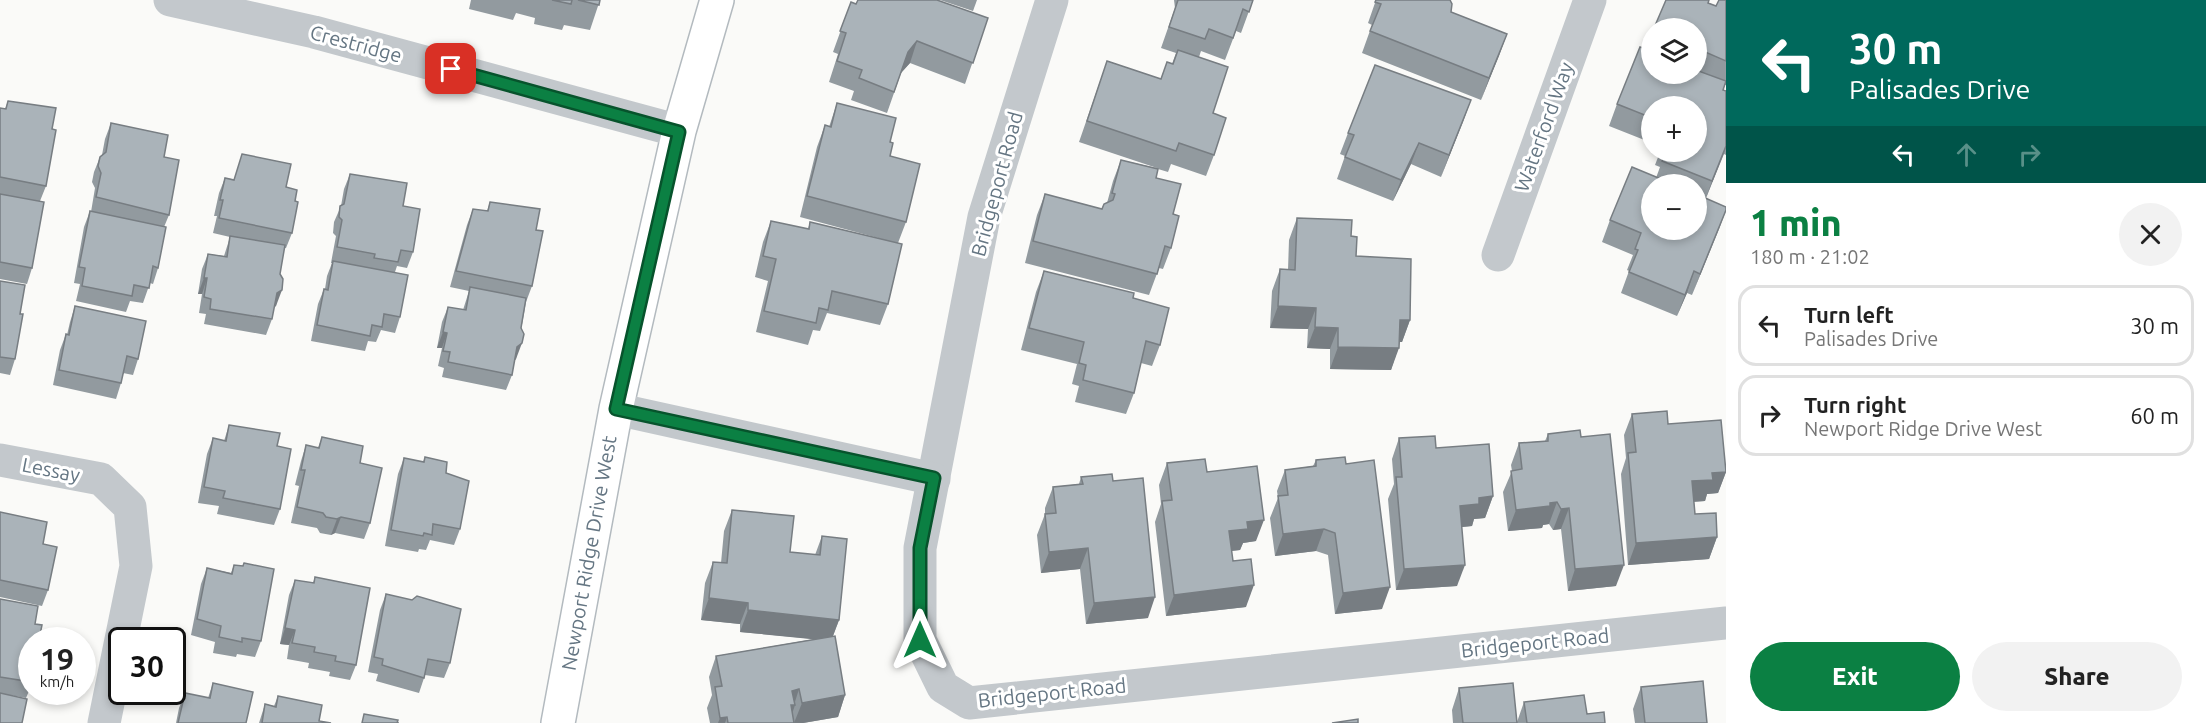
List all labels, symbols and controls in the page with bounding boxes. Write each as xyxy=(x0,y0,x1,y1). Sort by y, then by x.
map controls xyxy=(1641,18,1707,240)
button: layers xyxy=(1641,18,1707,84)
street label: Crestridge xyxy=(308,20,405,67)
icon: left xyxy=(1750,24,1828,102)
text: 30 m xyxy=(1849,25,1943,72)
pin xyxy=(425,43,476,94)
icon: arrive xyxy=(434,52,467,85)
street label: Waterford Way xyxy=(1509,59,1578,195)
text: Palisades Drive xyxy=(1849,74,2030,104)
button: + xyxy=(1641,96,1707,162)
street label: Bridgeport Road xyxy=(966,109,1027,259)
icon: left xyxy=(1887,138,1920,171)
icon: ahead xyxy=(1950,138,1983,171)
icon: right xyxy=(2013,138,2046,171)
button: − xyxy=(1641,174,1707,240)
text: 1 min xyxy=(1750,202,1842,243)
button: close xyxy=(2119,203,2182,266)
text: 180 m · 21:02 xyxy=(1750,245,1870,268)
text: Turn left xyxy=(1804,302,1894,327)
icon: left xyxy=(1753,309,1786,342)
text: 30 m xyxy=(2130,313,2179,338)
text: Palisades Drive xyxy=(1804,327,1938,350)
text: Turn right xyxy=(1804,392,1906,417)
icon: right xyxy=(1753,399,1786,432)
text: 60 m xyxy=(2130,403,2179,428)
text: Newport Ridge Drive West xyxy=(1804,417,2042,440)
street label: Newport Ridge Drive West xyxy=(557,434,621,672)
street label: Lessay xyxy=(20,453,82,486)
position arrow xyxy=(888,608,952,672)
street label: Bridgeport Road xyxy=(1460,623,1610,662)
speed limit sign: 30 xyxy=(108,627,186,705)
text: 19 xyxy=(40,642,74,676)
button: Exit xyxy=(1750,642,1960,711)
button: Share xyxy=(1972,642,2182,711)
text: km/h xyxy=(40,673,74,690)
street label: Bridgeport Road xyxy=(977,673,1127,712)

